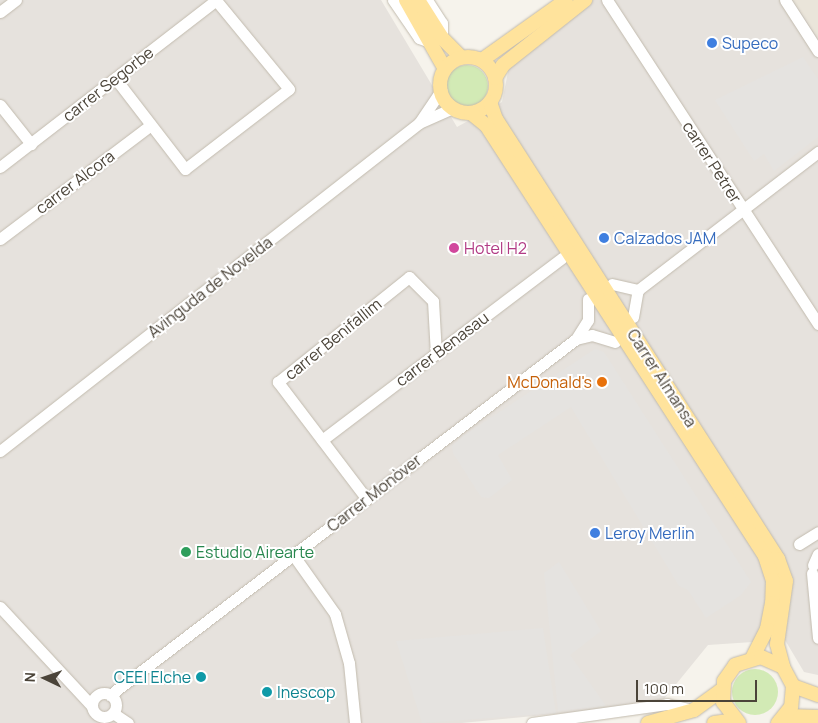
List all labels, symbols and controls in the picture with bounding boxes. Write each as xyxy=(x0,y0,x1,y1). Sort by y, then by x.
place label: Supeco xyxy=(722,33,778,53)
marker: Supeco xyxy=(706,37,718,49)
street label: carrer Segorbe xyxy=(59,43,157,125)
street label: carrer Petrer xyxy=(678,118,746,206)
street label: carrer Alcora xyxy=(32,146,118,218)
place label: Calzados JAM xyxy=(614,228,716,248)
street label: Avinguda de Novelda xyxy=(144,232,276,342)
marker: Calzados JAM xyxy=(598,232,610,244)
place label: Hotel H2 xyxy=(464,238,527,258)
marker: Hotel H2 xyxy=(448,242,460,254)
street label: carrer Benifallim xyxy=(281,294,385,384)
street label: carrer Benasau xyxy=(392,308,492,390)
street label: Carrer Almansa xyxy=(623,325,701,431)
place label: McDonald's xyxy=(507,372,592,392)
marker: McDonald's xyxy=(596,376,608,388)
street label: Carrer Monòver xyxy=(323,450,425,536)
place label: Leroy Merlin xyxy=(605,523,694,543)
marker: Leroy Merlin xyxy=(589,527,601,539)
place label: Estudio Airearte xyxy=(196,542,314,562)
marker: Estudio Airearte xyxy=(180,546,192,558)
north arrow xyxy=(20,653,70,703)
place label: CEEI Elche xyxy=(114,667,191,687)
scale bar xyxy=(638,670,759,702)
marker: CEEI Elche xyxy=(195,671,207,683)
text: N xyxy=(20,672,39,683)
text: 100 m xyxy=(644,678,684,699)
place label: Inescop xyxy=(277,682,335,702)
marker: Inescop xyxy=(261,686,273,698)

